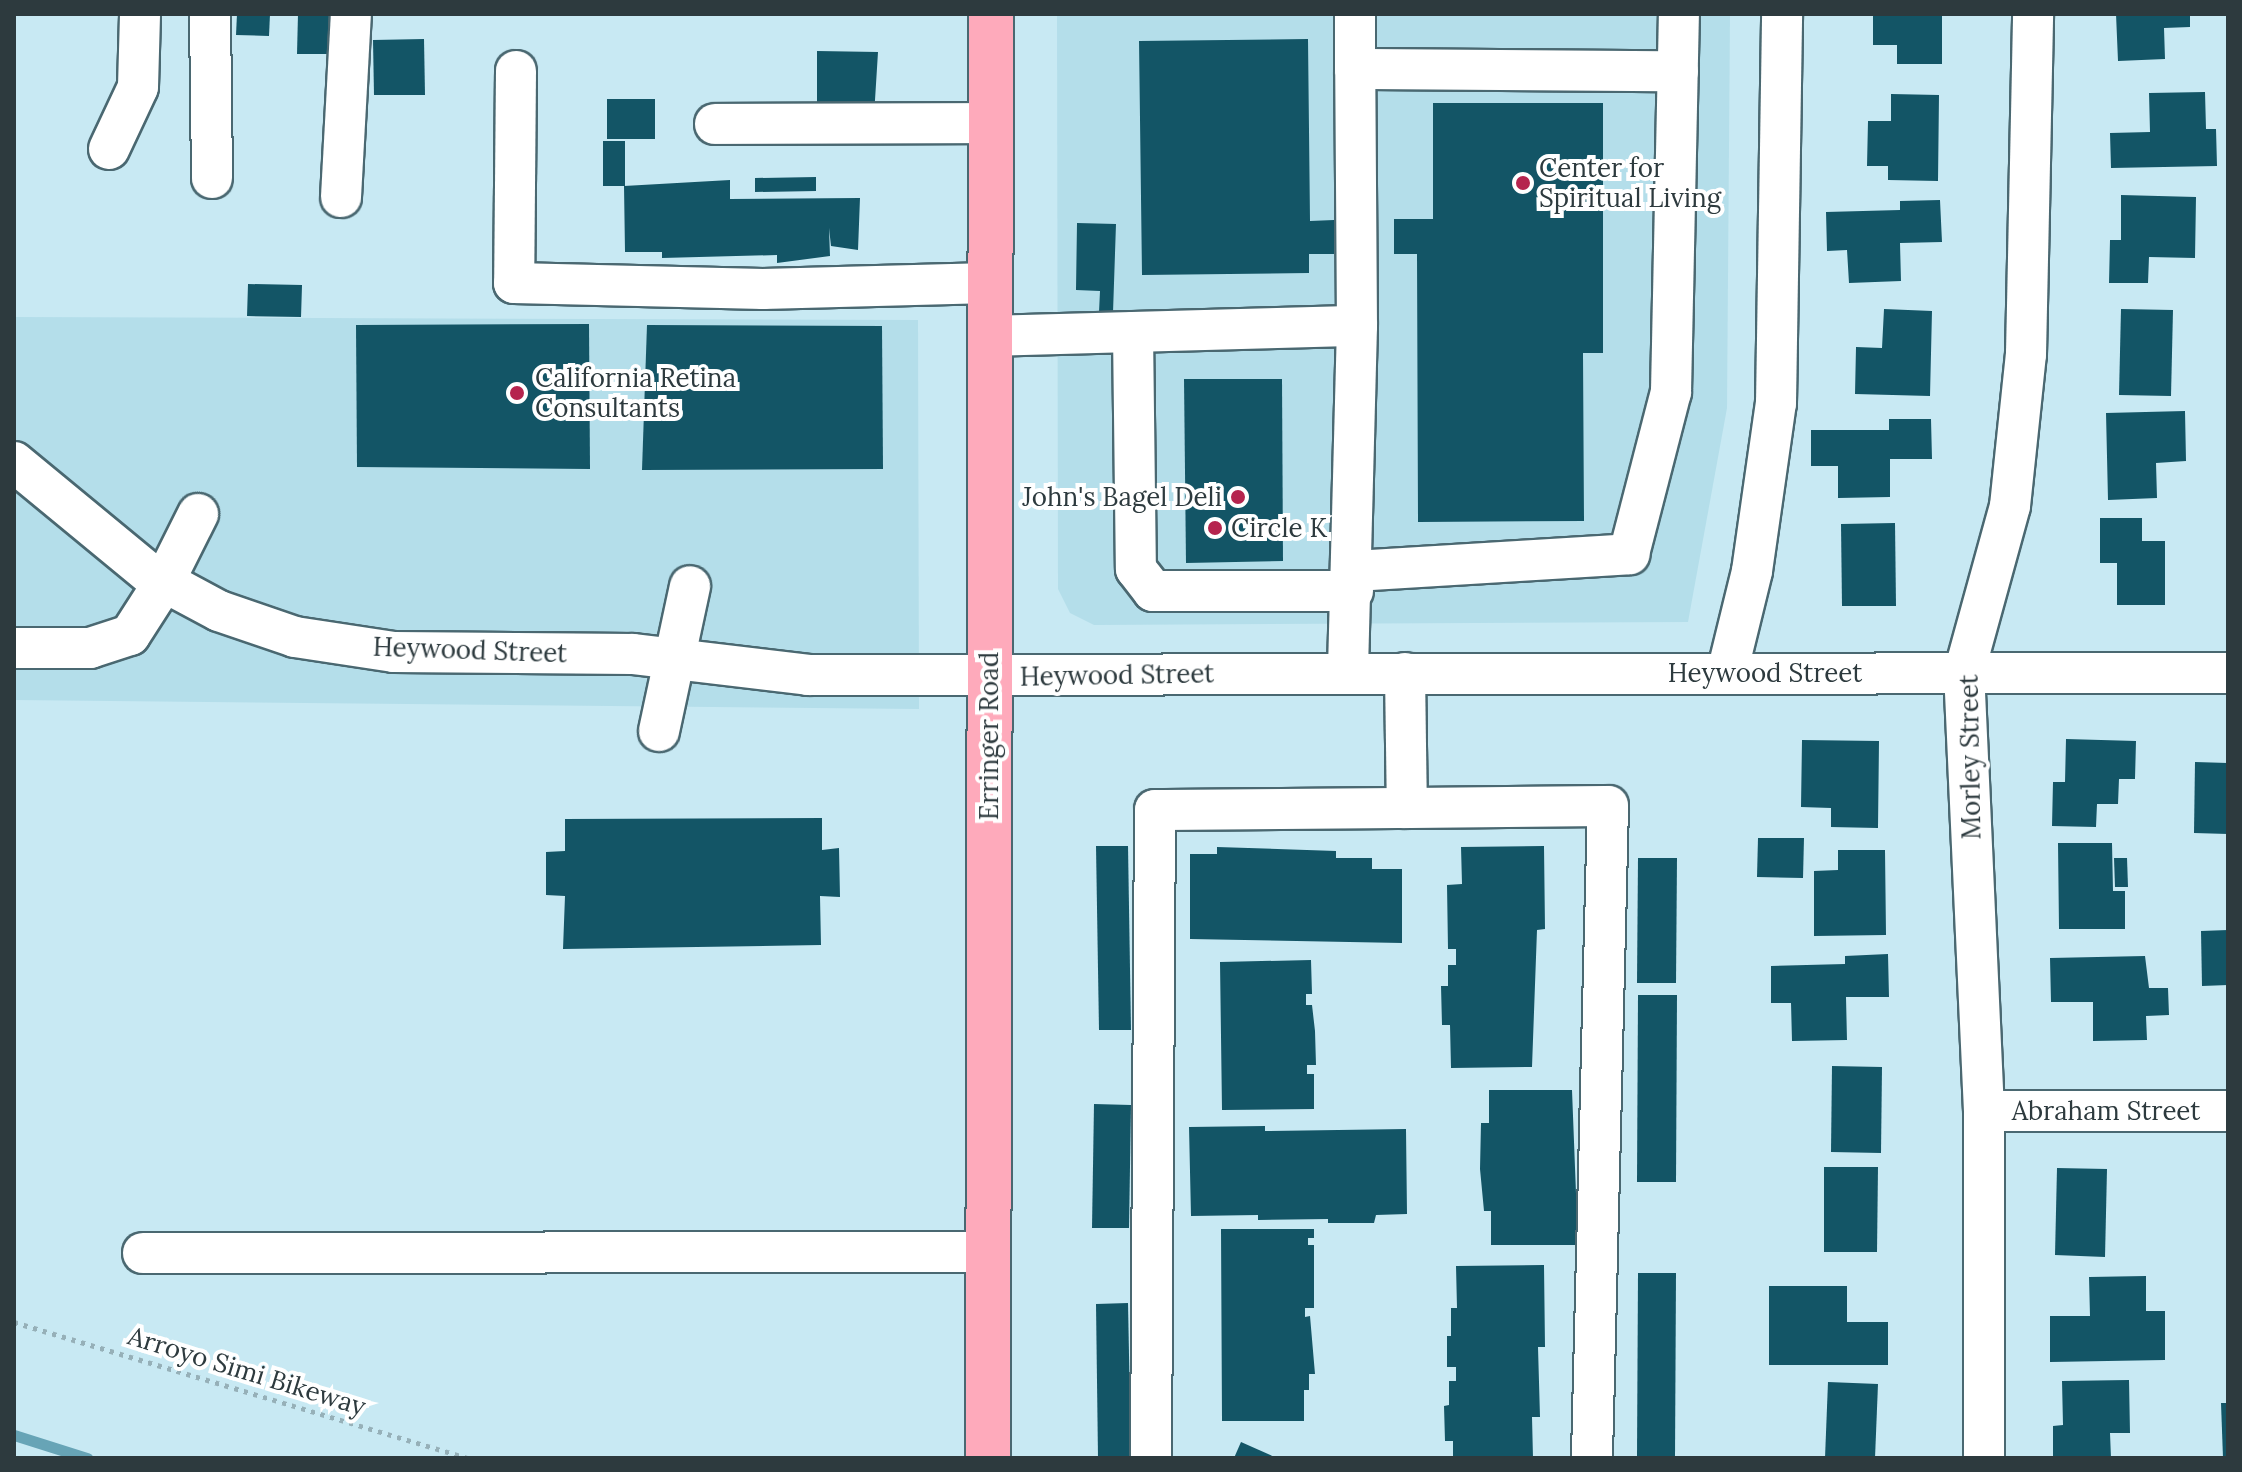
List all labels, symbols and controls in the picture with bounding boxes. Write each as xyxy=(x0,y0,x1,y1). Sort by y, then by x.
place label: Center for Spiritual Living xyxy=(1539,152,1721,214)
marker: Center for Spiritual Living xyxy=(1514,174,1532,192)
place label: California Retina Consultants xyxy=(535,362,736,424)
marker: California Retina Consultants xyxy=(506,382,528,404)
place label: John's Bagel Deli xyxy=(1022,481,1222,513)
marker: John's Bagel Deli xyxy=(1229,488,1247,506)
place label: Circle K xyxy=(1231,512,1327,544)
marker: Circle K xyxy=(1206,519,1224,537)
street label: Heywood Street xyxy=(372,631,568,669)
street label: Erringer Road xyxy=(973,652,1005,820)
street label: Heywood Street xyxy=(1668,657,1862,689)
street label: Heywood Street xyxy=(1020,658,1214,692)
street label: Morley Street xyxy=(1953,674,1987,840)
street label: Abraham Street xyxy=(2012,1095,2200,1127)
street label: Arroyo Simi Bikeway xyxy=(124,1320,370,1422)

